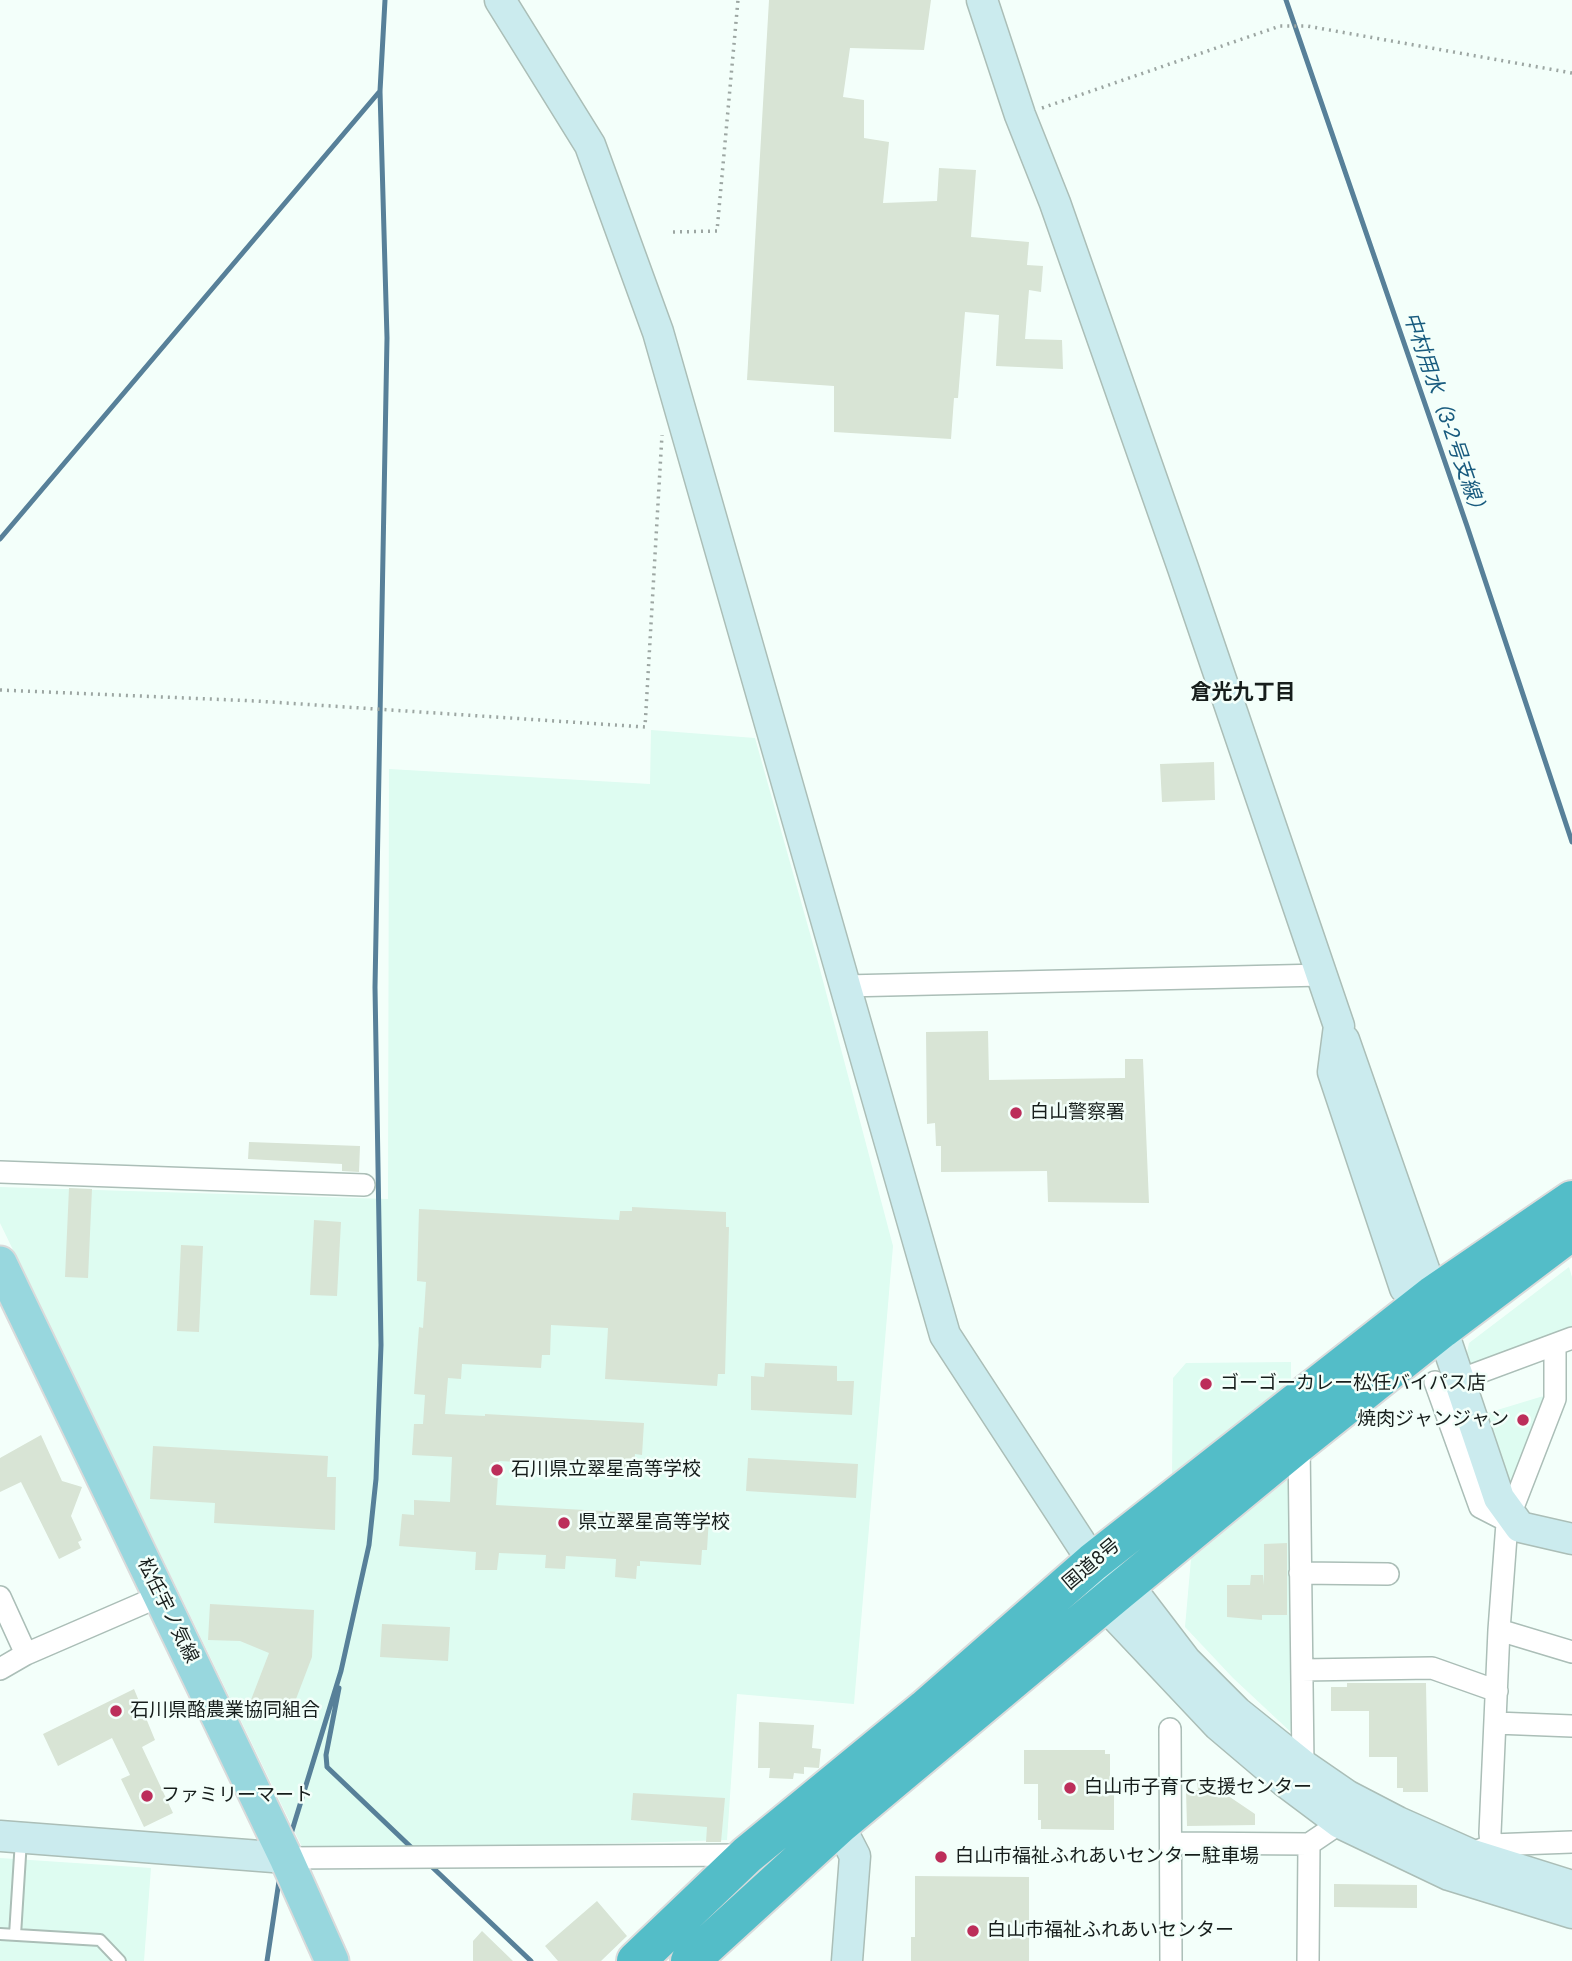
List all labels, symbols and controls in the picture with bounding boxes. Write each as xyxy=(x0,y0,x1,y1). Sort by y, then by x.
water label: 中村用水（3-2号支線） xyxy=(1397,309,1491,523)
district label: 倉光九丁目 xyxy=(1191,681,1295,707)
place label: 白山警察署 xyxy=(1030,1102,1125,1124)
marker: 白山警察署 xyxy=(1008,1105,1024,1121)
place label: ゴーゴーカレー松任バイパス店 xyxy=(1220,1373,1486,1395)
marker: ゴーゴーカレー松任バイパス店 xyxy=(1198,1376,1214,1392)
place label: 焼肉ジャンジャン xyxy=(1357,1409,1509,1431)
marker: 焼肉ジャンジャン xyxy=(1515,1412,1531,1428)
place label: 石川県立翠星高等学校 xyxy=(511,1459,701,1481)
marker: 石川県立翠星高等学校 xyxy=(489,1462,505,1478)
place label: 県立翠星高等学校 xyxy=(578,1512,730,1534)
marker: 県立翠星高等学校 xyxy=(556,1515,572,1531)
street label: 国道8号 xyxy=(1059,1535,1125,1595)
street label: 松任宇ノ気線 xyxy=(132,1555,202,1667)
place label: 石川県酪農業協同組合 xyxy=(130,1700,320,1722)
marker: 石川県酪農業協同組合 xyxy=(108,1703,124,1719)
place label: 白山市子育て支援センター xyxy=(1084,1777,1312,1799)
marker: 白山市子育て支援センター xyxy=(1062,1780,1078,1796)
place label: ファミリーマート xyxy=(161,1785,313,1807)
marker: ファミリーマート xyxy=(139,1788,155,1804)
place label: 白山市福祉ふれあいセンター駐車場 xyxy=(955,1846,1259,1868)
marker: 白山市福祉ふれあいセンター駐車場 xyxy=(933,1849,949,1865)
place label: 白山市福祉ふれあいセンター xyxy=(987,1920,1234,1942)
marker: 白山市福祉ふれあいセンター xyxy=(965,1923,981,1939)

